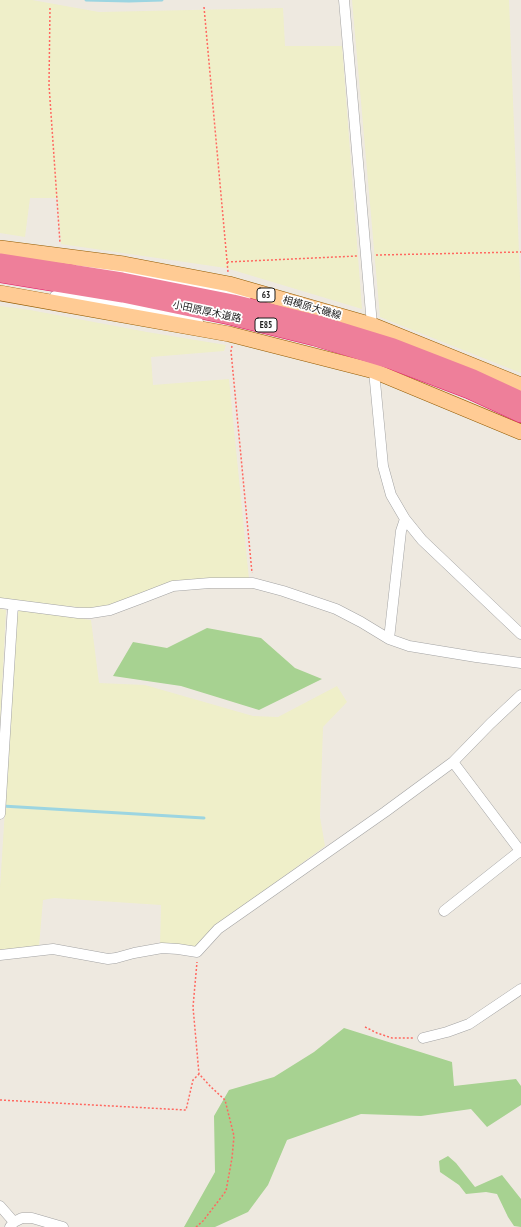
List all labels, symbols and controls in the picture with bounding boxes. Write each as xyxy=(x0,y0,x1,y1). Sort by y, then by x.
road number: 63 xyxy=(257,288,275,302)
street label: 相模原大磯線 xyxy=(282,294,342,322)
street label: 小田原厚木道路 xyxy=(172,299,242,325)
road number: E85 xyxy=(255,318,277,332)

